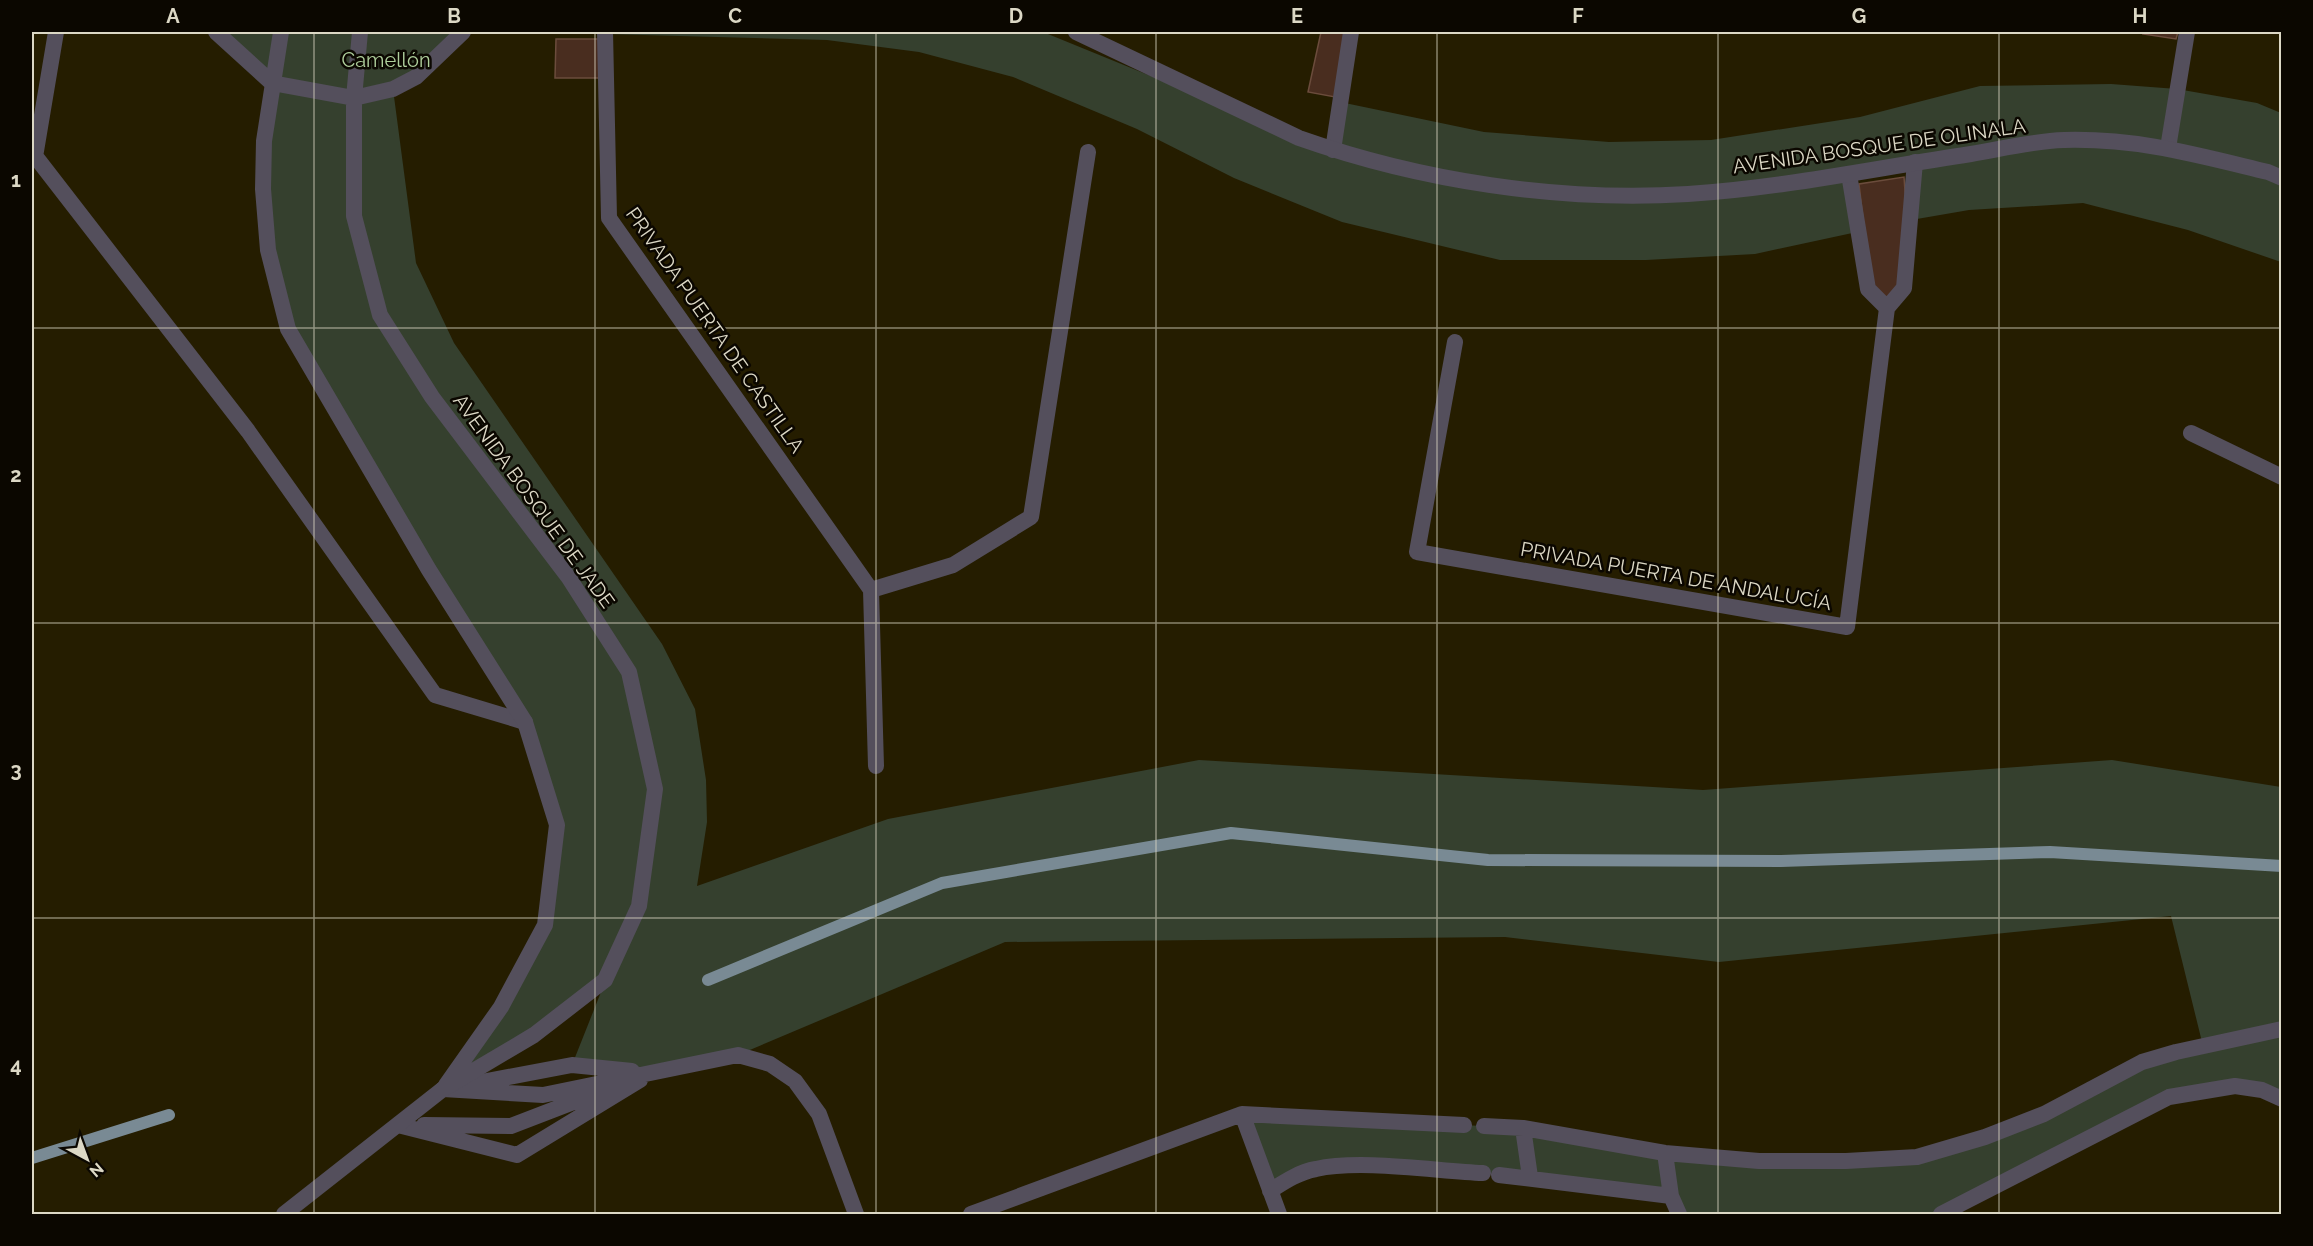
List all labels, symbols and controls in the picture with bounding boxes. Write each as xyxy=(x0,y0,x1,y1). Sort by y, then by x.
text: A xyxy=(166,4,180,28)
text: B xyxy=(447,4,461,28)
text: C xyxy=(728,4,742,28)
text: D xyxy=(1009,4,1023,28)
text: E xyxy=(1291,4,1303,28)
text: F xyxy=(1572,4,1584,28)
text: G xyxy=(1852,4,1866,28)
text: H xyxy=(2133,4,2147,28)
park label: Camellón xyxy=(341,48,431,72)
street label: AVENIDA BOSQUE DE OLINALA xyxy=(1731,113,2027,178)
text: 1 xyxy=(11,168,21,192)
street label: PRIVADA PUERTA DE CASTILLA xyxy=(621,203,809,458)
street label: AVENIDA BOSQUE DE JADE xyxy=(448,389,620,613)
text: 2 xyxy=(10,463,22,487)
street label: PRIVADA PUERTA DE ANDALUCÍA xyxy=(1519,537,1834,615)
text: 3 xyxy=(10,758,22,782)
text: 4 xyxy=(10,1053,22,1077)
north arrow xyxy=(57,1129,117,1189)
text: N xyxy=(86,1159,107,1181)

